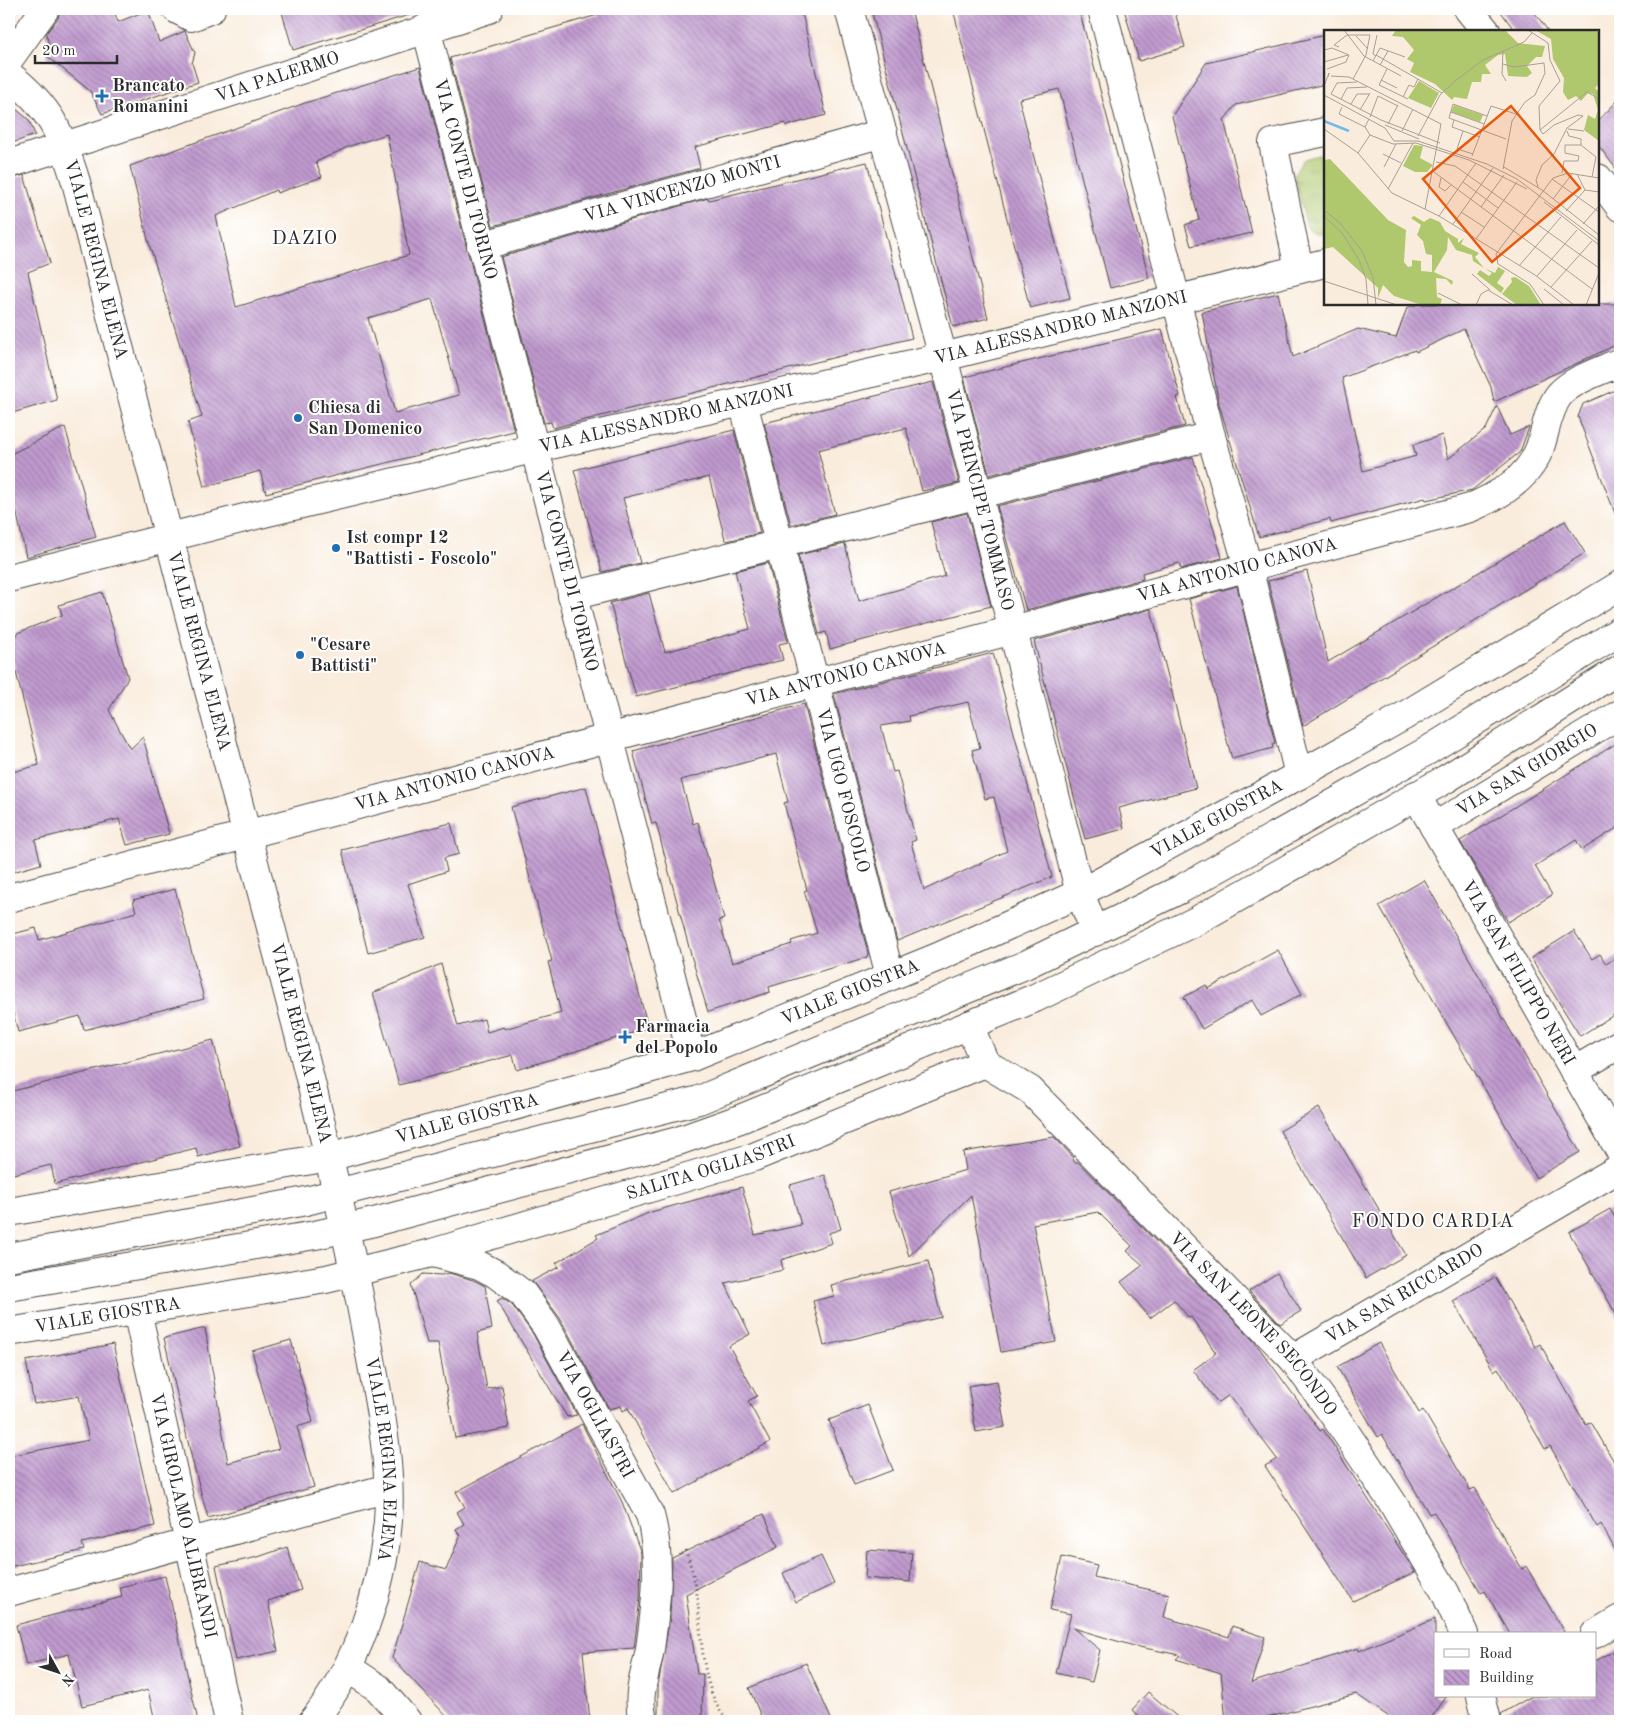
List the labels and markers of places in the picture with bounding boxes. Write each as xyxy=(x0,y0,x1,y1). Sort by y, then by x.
place label: Brancato Romanini xyxy=(112,77,188,116)
marker: Brancato Romanini xyxy=(96,90,108,102)
place label: Chiesa di San Domenico xyxy=(308,399,422,438)
marker: Chiesa di San Domenico xyxy=(292,412,304,424)
place label: Ist compr 12 "Battisti - Foscolo" xyxy=(346,529,497,568)
marker: Ist compr 12 "Battisti - Foscolo" xyxy=(330,542,342,554)
place label: "Cesare Battisti" xyxy=(310,636,377,675)
marker: "Cesare Battisti" xyxy=(294,649,306,661)
place label: Farmacia del Popolo xyxy=(635,1018,718,1057)
marker: Farmacia del Popolo xyxy=(619,1031,631,1043)

